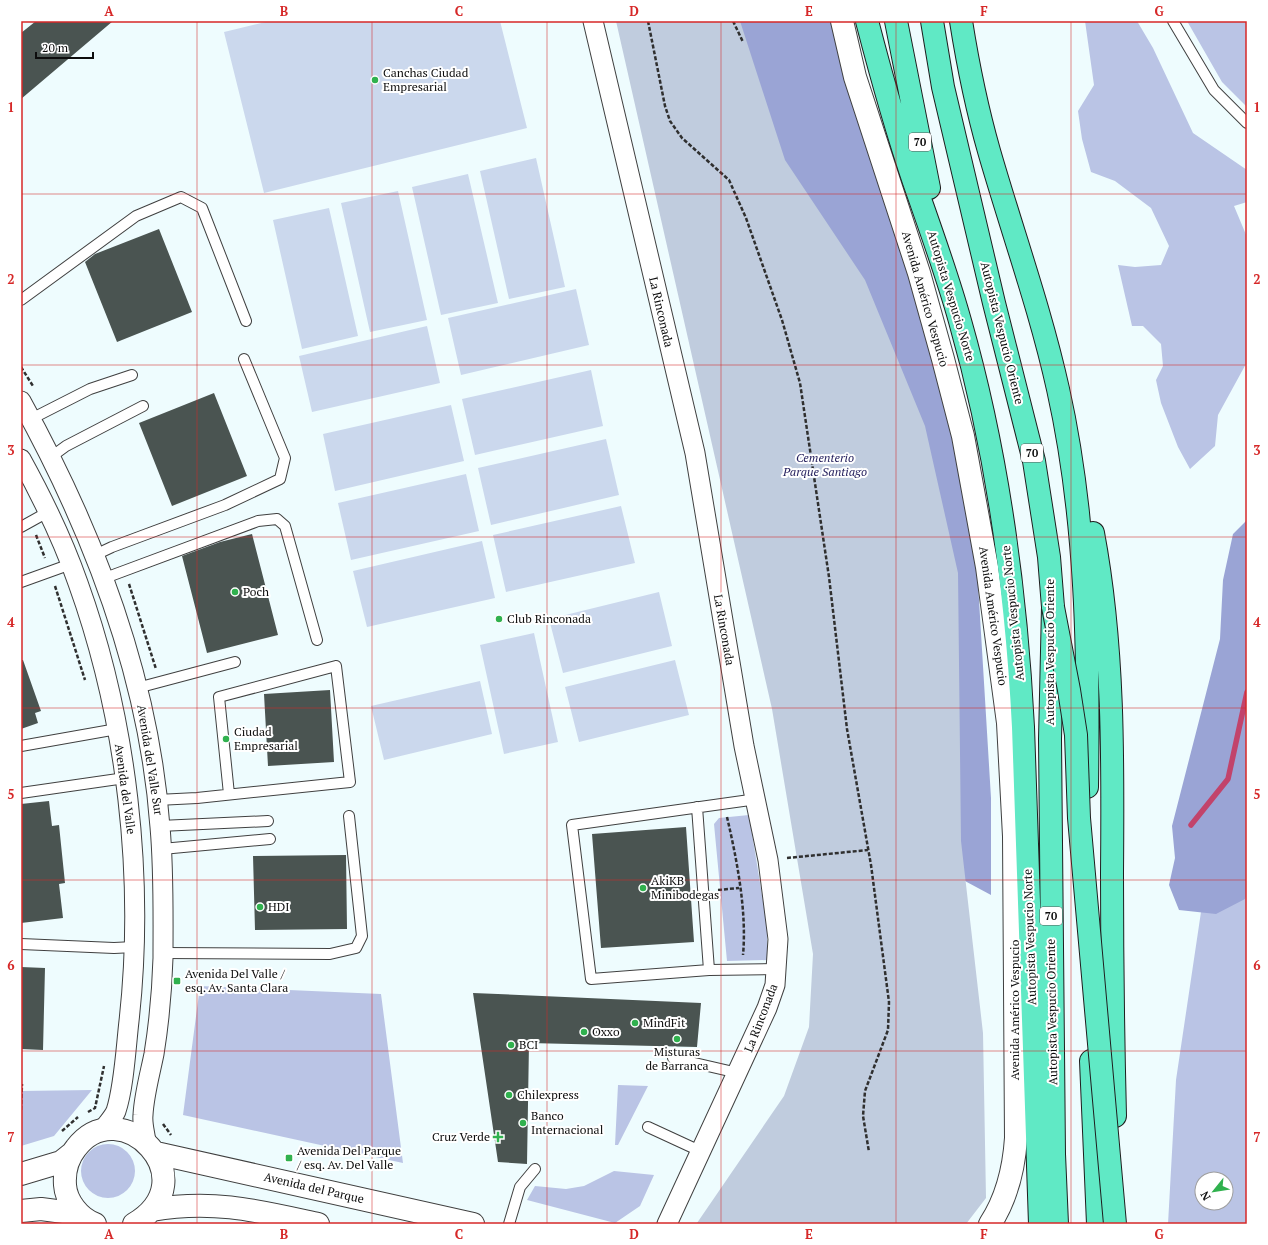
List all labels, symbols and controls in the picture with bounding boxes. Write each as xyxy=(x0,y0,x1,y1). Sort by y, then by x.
text: A xyxy=(104,2,114,20)
text: B xyxy=(280,2,288,20)
text: C xyxy=(455,2,463,20)
text: D xyxy=(629,2,639,20)
text: E xyxy=(805,2,813,20)
text: F xyxy=(980,2,988,20)
text: G xyxy=(1154,2,1164,20)
scale bar xyxy=(36,34,93,60)
text: 20 m xyxy=(42,40,69,55)
place label: Canchas Ciudad Empresarial xyxy=(383,65,469,94)
marker: Canchas Ciudad Empresarial xyxy=(370,75,380,85)
text: 1 xyxy=(7,98,15,116)
text: 1 xyxy=(1253,98,1261,116)
road number: 70 xyxy=(909,133,931,151)
street label: Avenida Américo Vespucio xyxy=(899,229,952,369)
street label: Autopista Vespucio Norte xyxy=(924,229,979,363)
street label: Autopista Vespucio Oriente xyxy=(978,260,1027,406)
text: 2 xyxy=(7,270,15,288)
text: 2 xyxy=(1253,270,1261,288)
street label: La Rinconada xyxy=(646,275,677,349)
text: 3 xyxy=(7,441,15,459)
text: 3 xyxy=(1253,441,1261,459)
road number: 70 xyxy=(1021,444,1043,462)
park label: Cementerio Parque Santiago xyxy=(782,450,867,479)
street label: Avenida Américo Vespucio xyxy=(976,545,1011,687)
street label: Autopista Vespucio Norte xyxy=(998,545,1027,682)
street label: Autopista Vespucio Oriente xyxy=(1042,579,1057,725)
place label: Poch xyxy=(243,584,269,599)
marker: Poch xyxy=(230,587,240,597)
street label: La Rinconada xyxy=(711,593,738,667)
place label: Club Rinconada xyxy=(507,611,591,626)
text: 4 xyxy=(7,613,15,631)
text: 4 xyxy=(1253,613,1261,631)
marker: Club Rinconada xyxy=(494,614,504,624)
street label: Avenida del Valle Sur xyxy=(134,703,167,817)
place label: Ciudad Empresarial xyxy=(234,724,298,753)
marker: Ciudad Empresarial xyxy=(221,734,231,744)
street label: Avenida del Valle xyxy=(112,743,139,835)
text: 5 xyxy=(7,785,15,803)
text: 5 xyxy=(1253,785,1261,803)
street label: Autopista Vespucio Norte xyxy=(1020,869,1039,1005)
place label: AkiKB Minibodegas xyxy=(651,873,719,902)
marker: AkiKB Minibodegas xyxy=(638,883,648,893)
place label: HDI xyxy=(268,899,289,914)
marker: HDI xyxy=(255,902,265,912)
road number: 70 xyxy=(1040,907,1062,925)
street label: Avenida Américo Vespucio xyxy=(1007,939,1022,1080)
street label: Autopista Vespucio Oriente xyxy=(1043,939,1060,1085)
text: 6 xyxy=(7,956,15,974)
text: 6 xyxy=(1253,956,1261,974)
place label: Avenida Del Valle / esq. Av. Santa Clara xyxy=(185,966,288,995)
marker: Avenida Del Valle / esq. Av. Santa Clara xyxy=(172,976,182,986)
street label: La Rinconada xyxy=(741,982,780,1054)
place label: MindFit xyxy=(643,1015,686,1030)
marker: MindFit xyxy=(630,1018,640,1028)
place label: Oxxo xyxy=(592,1024,620,1039)
marker: Oxxo xyxy=(579,1027,589,1037)
marker: Misturas de Barranca xyxy=(672,1034,682,1044)
place label: BCI xyxy=(519,1037,538,1052)
marker: BCI xyxy=(506,1040,516,1050)
place label: Misturas de Barranca xyxy=(645,1044,709,1073)
place label: Chilexpress xyxy=(517,1087,579,1102)
marker: Chilexpress xyxy=(504,1090,514,1100)
place label: Banco Internacional xyxy=(531,1108,604,1137)
marker: Banco Internacional xyxy=(518,1118,528,1128)
text: 7 xyxy=(7,1128,15,1146)
text: 7 xyxy=(1253,1128,1261,1146)
place label: Cruz Verde xyxy=(432,1129,490,1144)
marker: Cruz Verde xyxy=(493,1132,503,1142)
place label: Avenida Del Parque / esq. Av. Del Valle xyxy=(296,1143,401,1172)
marker: Avenida Del Parque / esq. Av. Del Valle xyxy=(284,1153,294,1163)
street label: Avenida del Parque xyxy=(263,1169,366,1206)
north arrow xyxy=(1194,1171,1234,1211)
text: N xyxy=(1197,1188,1213,1203)
text: A xyxy=(104,1225,114,1243)
text: B xyxy=(280,1225,288,1243)
text: C xyxy=(455,1225,463,1243)
text: D xyxy=(629,1225,639,1243)
text: E xyxy=(805,1225,813,1243)
text: F xyxy=(980,1225,988,1243)
text: G xyxy=(1154,1225,1164,1243)

